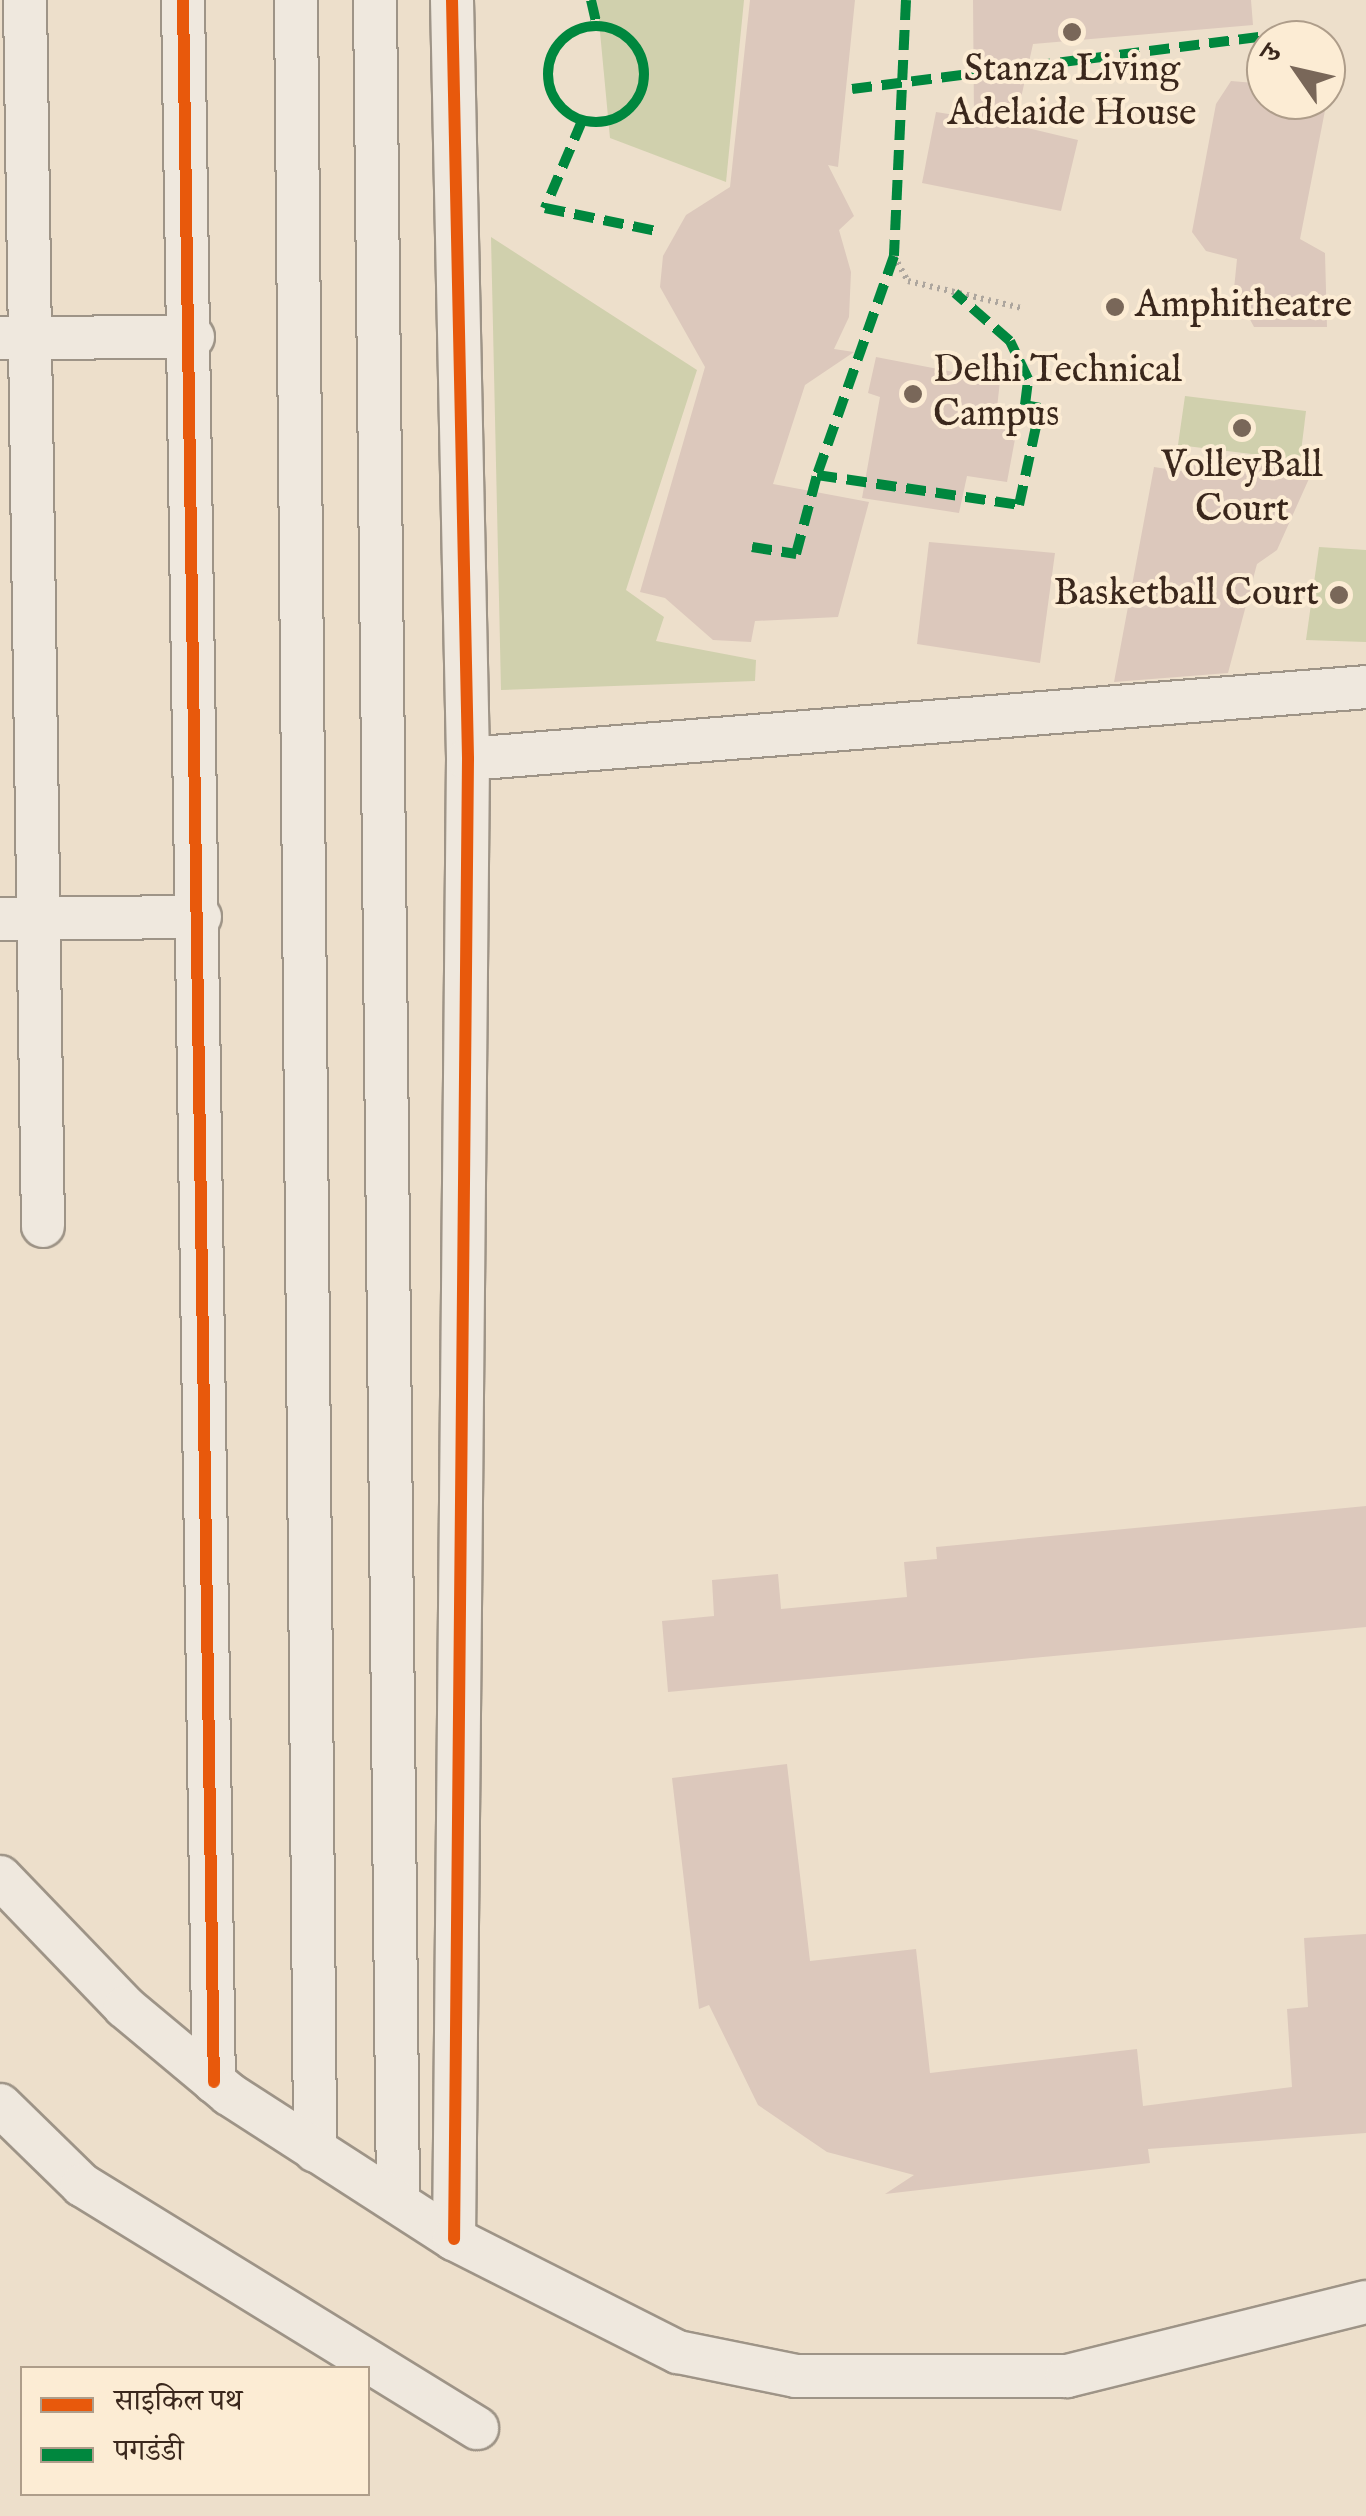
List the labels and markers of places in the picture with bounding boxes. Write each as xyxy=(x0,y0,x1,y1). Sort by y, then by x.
marker: Stanza Living Adelaide House xyxy=(1061,21,1083,43)
place label: Stanza Living Adelaide House xyxy=(947,48,1197,137)
place label: Amphitheatre xyxy=(1135,284,1352,330)
marker: Amphitheatre xyxy=(1104,296,1126,318)
place label: Delhi Technical Campus xyxy=(933,349,1182,438)
marker: Delhi Technical Campus xyxy=(902,383,924,405)
marker: VolleyBall Court xyxy=(1231,417,1253,439)
place label: VolleyBall Court xyxy=(1161,444,1323,534)
place label: Basketball Court xyxy=(1053,572,1319,618)
marker: Basketball Court xyxy=(1328,584,1350,606)

